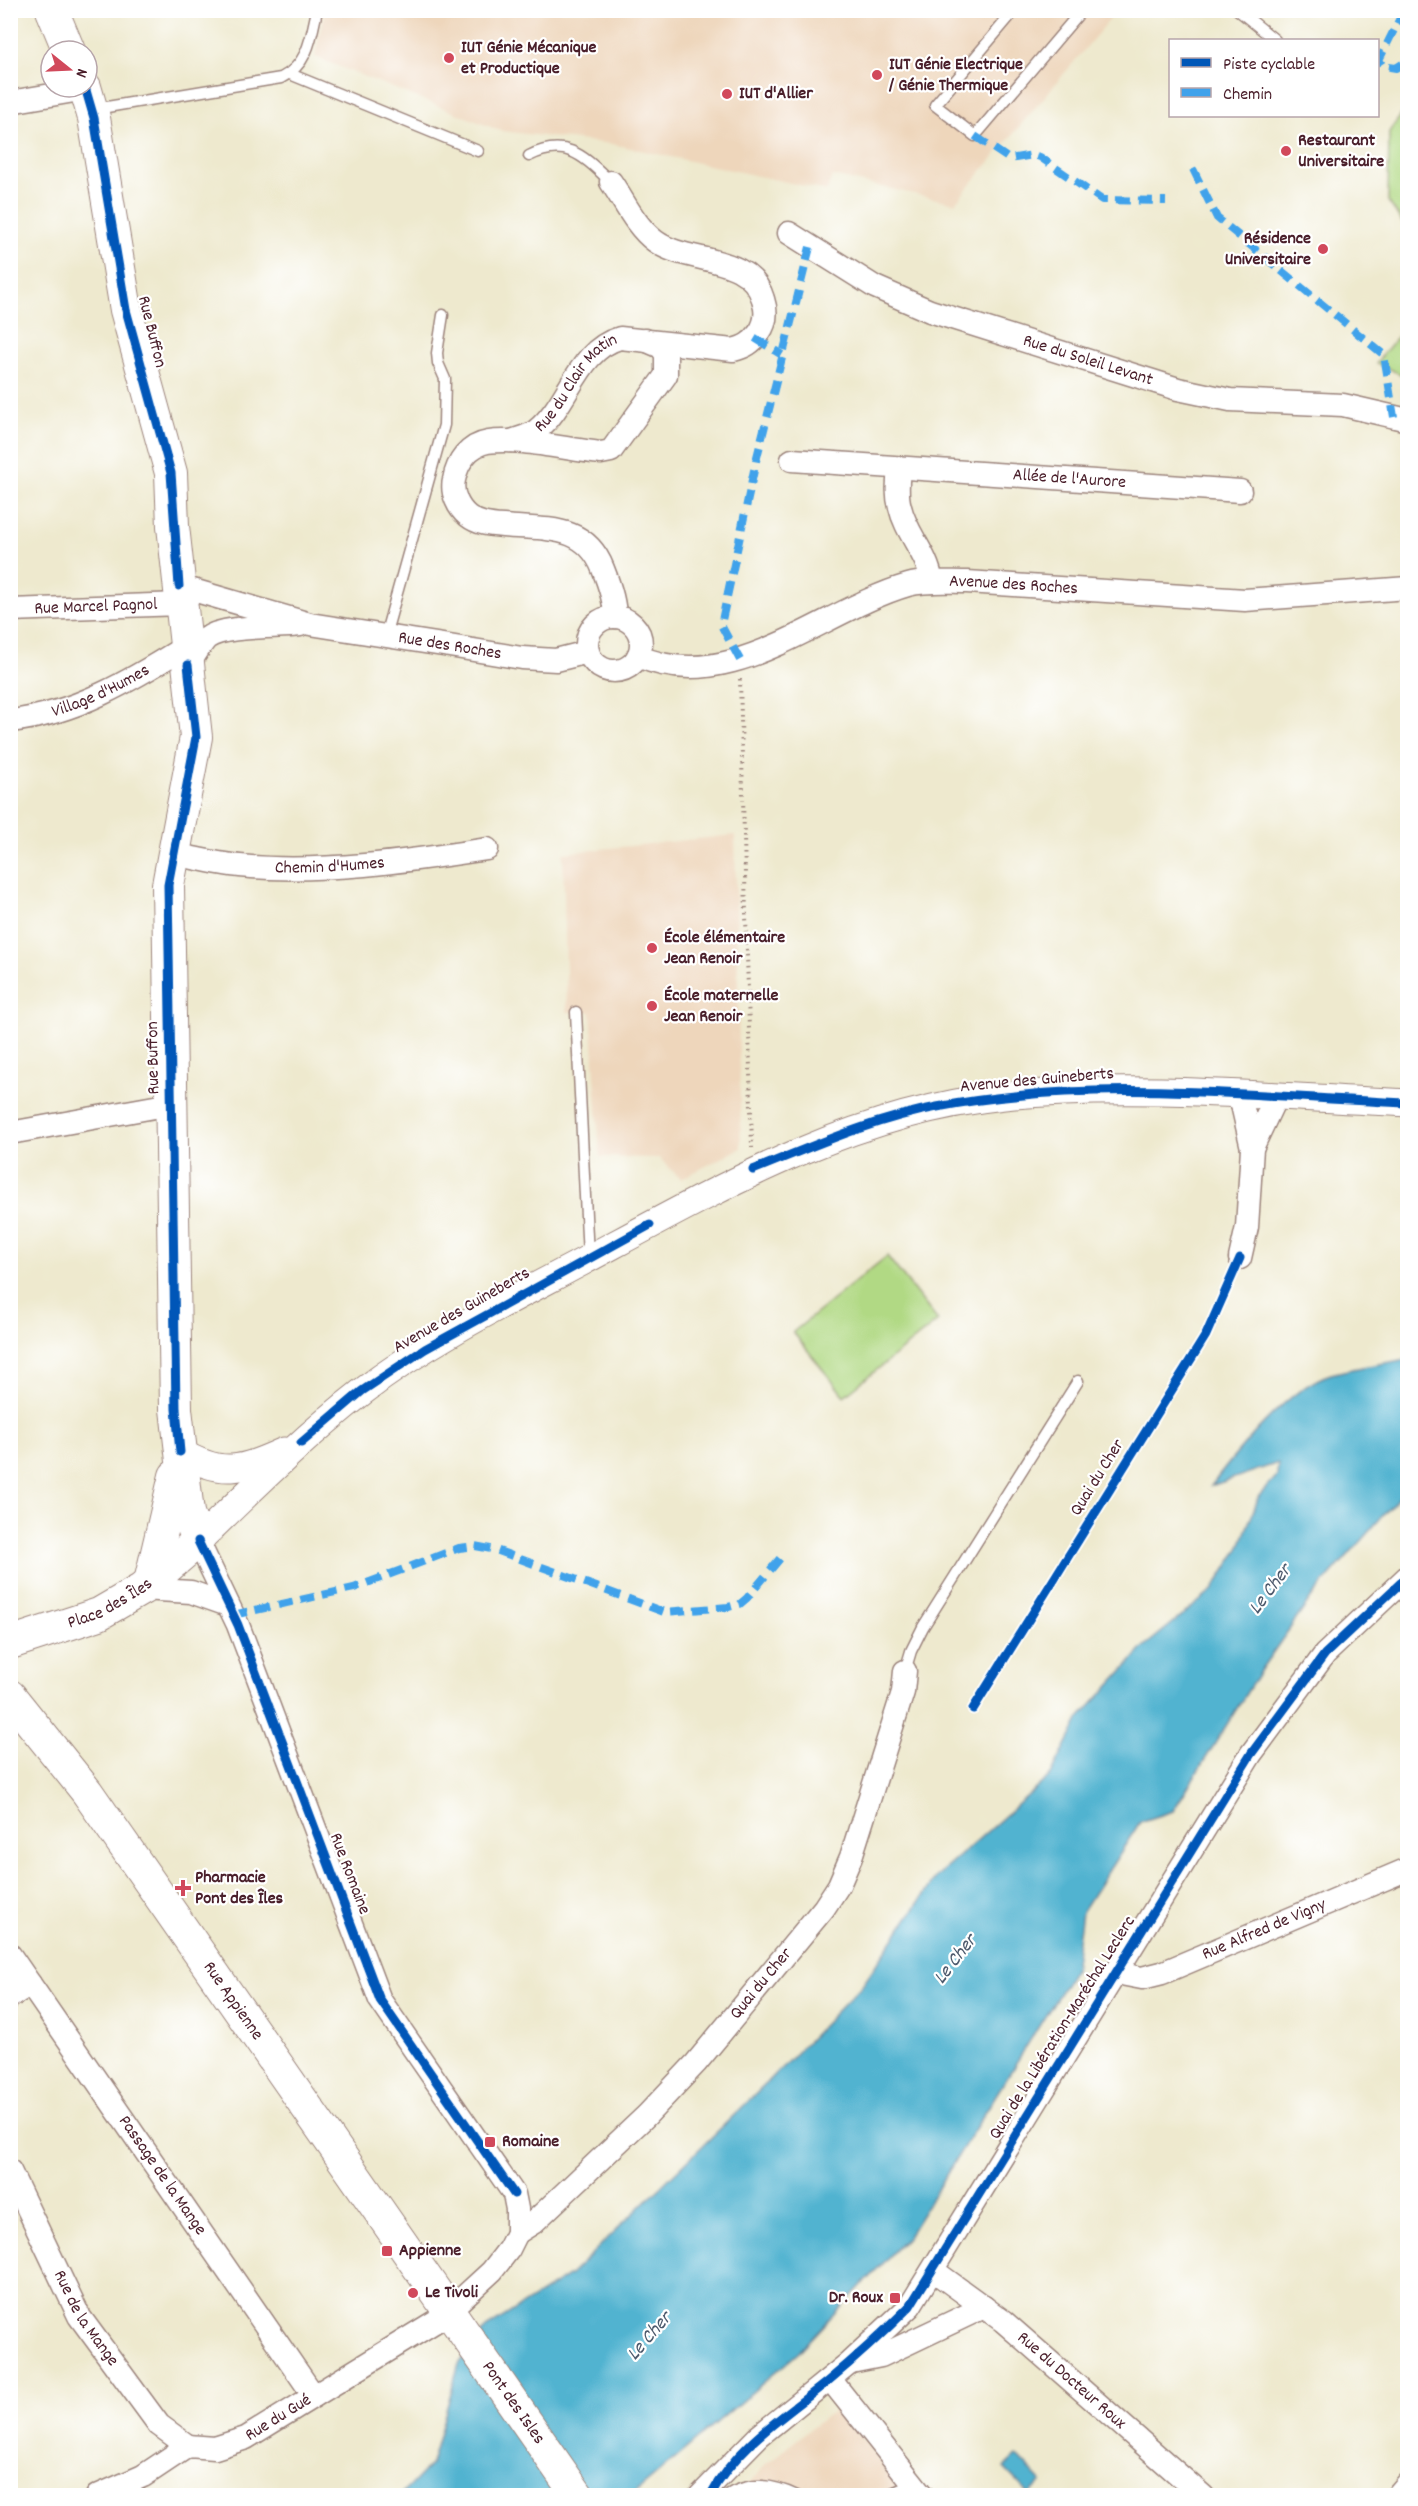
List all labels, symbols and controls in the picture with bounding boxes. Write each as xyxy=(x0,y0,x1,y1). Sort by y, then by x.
place label: IUT Génie Mécanique et Productique xyxy=(461,36,596,82)
north arrow xyxy=(39,39,99,99)
legend xyxy=(1169,39,1379,117)
marker: IUT Génie Mécanique et Productique xyxy=(442,51,456,65)
place label: IUT Génie Electrique / Génie Thermique xyxy=(888,53,1023,99)
text: Piste cyclable xyxy=(1223,53,1315,78)
text: N xyxy=(69,66,93,80)
marker: IUT Génie Electrique / Génie Thermique xyxy=(870,68,884,82)
place label: IUT d'Allier xyxy=(739,82,813,107)
text: Chemin xyxy=(1223,83,1272,108)
marker: IUT d'Allier xyxy=(720,87,734,101)
place label: Restaurant Universitaire xyxy=(1298,129,1384,175)
marker: Restaurant Universitaire xyxy=(1279,144,1293,158)
place label: Résidence Universitaire xyxy=(1225,227,1311,273)
marker: Résidence Universitaire xyxy=(1316,242,1330,256)
street label: Rue Buffon xyxy=(130,293,172,371)
street label: Rue du Clair Matin xyxy=(529,328,621,439)
street label: Rue du Soleil Levant xyxy=(1020,328,1156,393)
street label: Allée de l'Aurore xyxy=(1012,463,1127,496)
street label: Avenue des Roches xyxy=(949,569,1079,602)
street label: Rue Marcel Pagnol xyxy=(34,592,159,622)
street label: Rue des Roches xyxy=(396,626,503,667)
street label: Village d'Humes xyxy=(49,658,155,725)
street label: Chemin d'Humes xyxy=(274,851,386,881)
place label: École élémentaire Jean Renoir xyxy=(664,926,785,972)
marker: École élémentaire Jean Renoir xyxy=(645,941,659,955)
place label: École maternelle Jean Renoir xyxy=(664,984,779,1030)
marker: École maternelle Jean Renoir xyxy=(645,999,659,1013)
street label: Rue Buffon xyxy=(141,1021,167,1095)
street label: Avenue des Guineberts xyxy=(959,1062,1115,1100)
street label: Avenue des Guineberts xyxy=(389,1262,535,1360)
street label: Quai du Cher xyxy=(1065,1435,1132,1521)
water label: Le Cher xyxy=(1243,1557,1301,1621)
street label: Place des Îles xyxy=(65,1572,159,1636)
street label: Rue Romaine xyxy=(322,1830,376,1919)
place label: Pharmacie Pont des Îles xyxy=(195,1866,284,1912)
marker: Pharmacie Pont des Îles xyxy=(176,1881,190,1895)
street label: Rue Alfred de Vigny xyxy=(1198,1892,1331,1967)
street label: Quai de la Libération-Maréchal Leclerc xyxy=(984,1911,1142,2145)
water label: Le Cher xyxy=(927,1927,986,1991)
street label: Quai du Cher xyxy=(724,1942,799,2025)
street label: Rue Appienne xyxy=(197,1957,269,2046)
street label: Passage de la Mange xyxy=(112,2111,212,2241)
place label: Romaine xyxy=(502,2130,559,2155)
marker: Romaine xyxy=(483,2135,497,2149)
place label: Appienne xyxy=(399,2239,461,2264)
marker: Appienne xyxy=(380,2244,394,2258)
street label: Rue de la Mange xyxy=(47,2266,125,2372)
place label: Le Tivoli xyxy=(425,2281,479,2306)
marker: Le Tivoli xyxy=(406,2286,420,2300)
place label: Dr. Roux xyxy=(829,2286,883,2311)
marker: Dr. Roux xyxy=(888,2291,902,2305)
water label: Le Cher xyxy=(621,2304,681,2368)
street label: Rue du Docteur Roux xyxy=(1011,2326,1132,2436)
street label: Pont des Isles xyxy=(475,2356,551,2450)
street label: Rue du Gué xyxy=(241,2388,317,2448)

